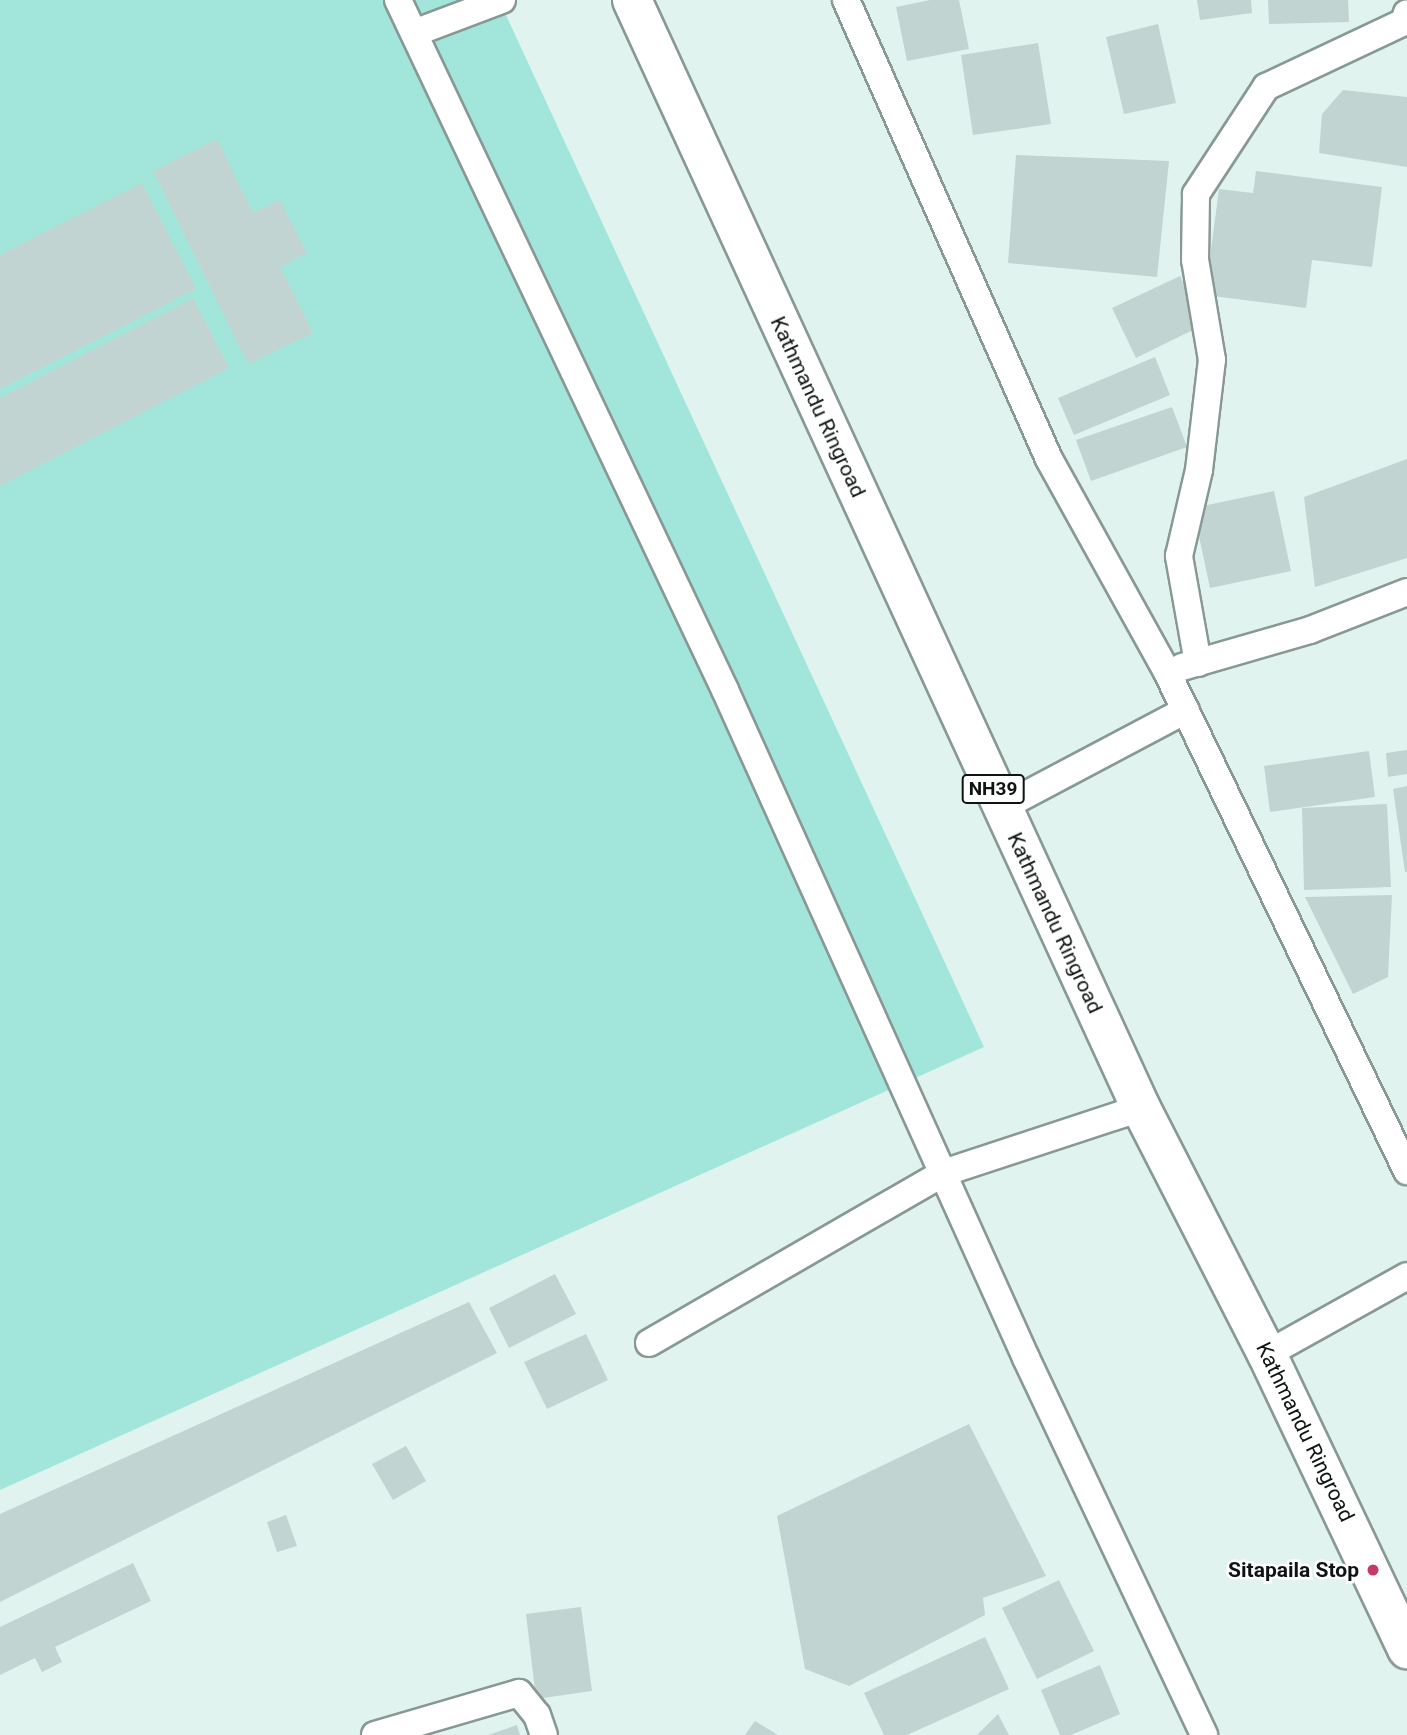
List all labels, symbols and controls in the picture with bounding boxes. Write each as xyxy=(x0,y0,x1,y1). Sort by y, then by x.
street label: Kathmandu Ringroad xyxy=(765,313,871,501)
road number: NH39 xyxy=(962,774,1024,804)
street label: Kathmandu Ringroad xyxy=(1002,829,1108,1017)
street label: Kathmandu Ringroad xyxy=(1251,1338,1359,1526)
place label: Sitapaila Stop xyxy=(1228,1557,1359,1583)
marker: Sitapaila Stop xyxy=(1365,1562,1381,1578)

